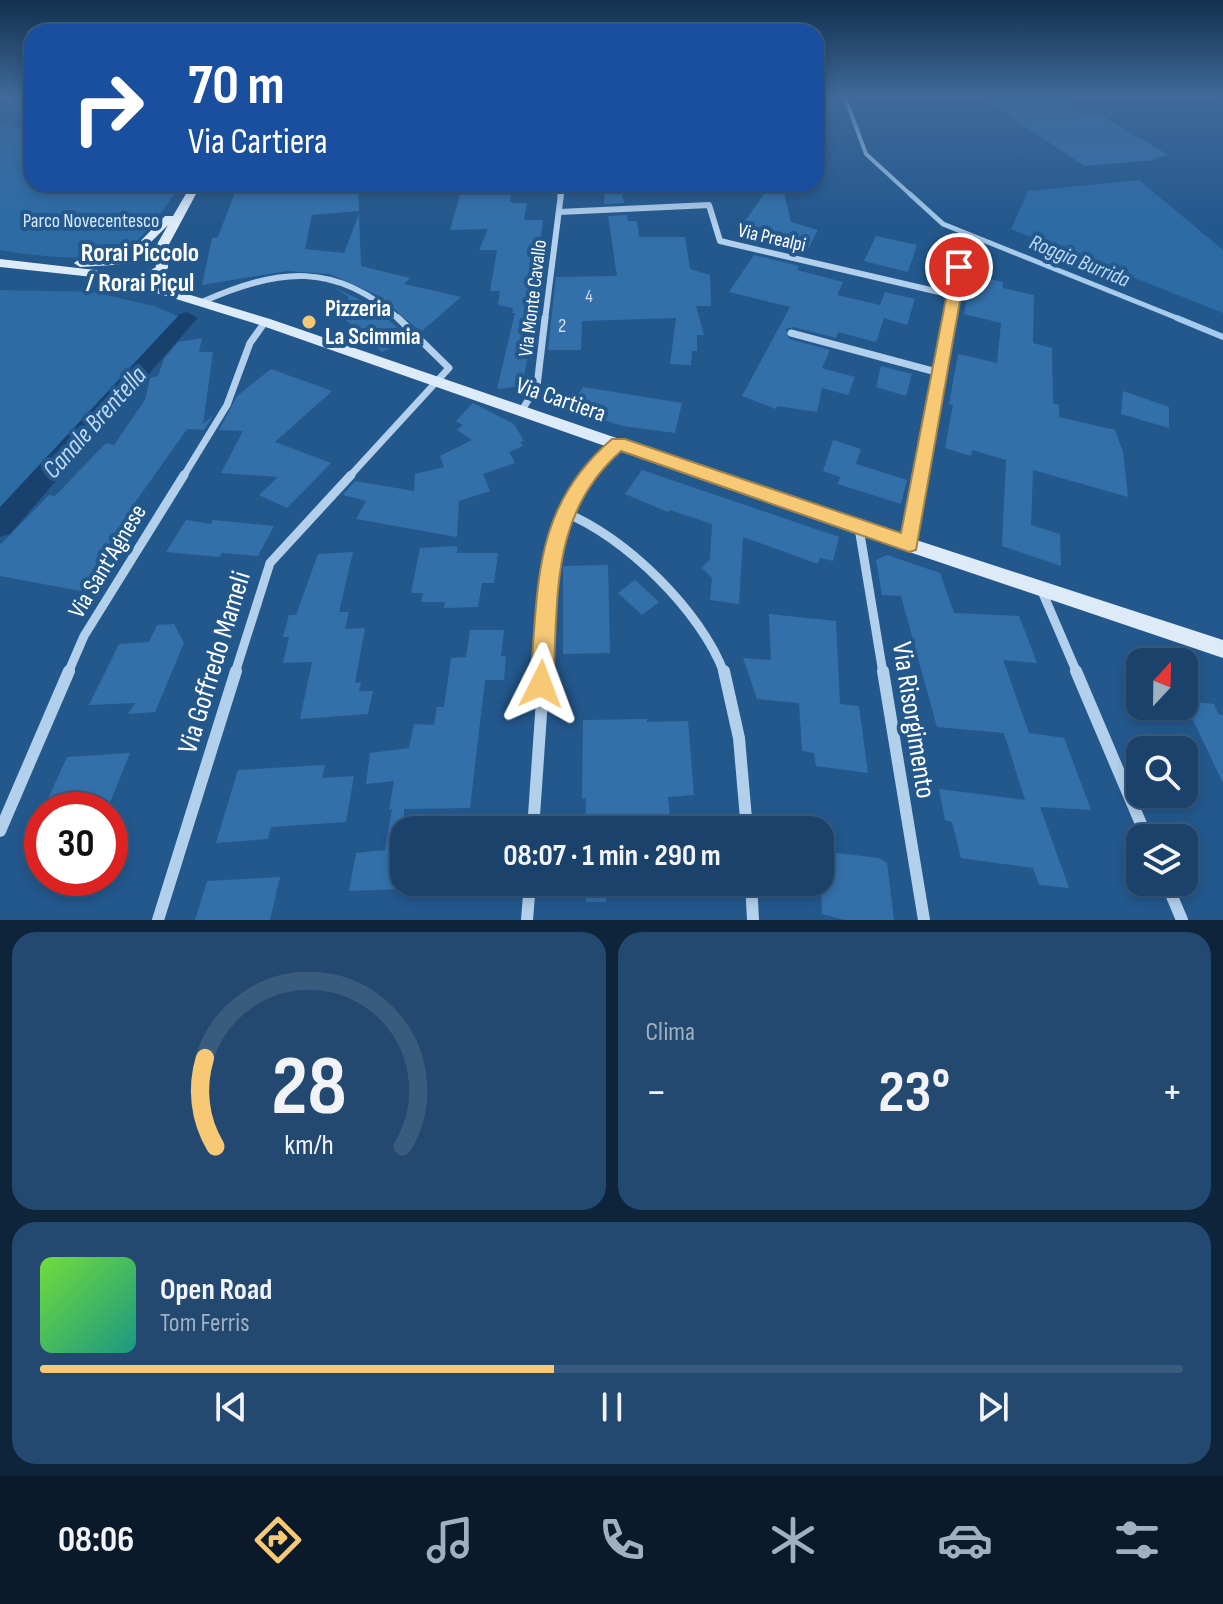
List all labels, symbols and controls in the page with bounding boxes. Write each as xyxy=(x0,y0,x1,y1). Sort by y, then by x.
text: 70 m xyxy=(188,53,285,120)
icon: right xyxy=(56,56,160,160)
text: Via Cartiera xyxy=(188,121,328,164)
park label: Parco Novecentesco xyxy=(23,209,159,233)
street label: Via Prealpi xyxy=(735,219,808,257)
water label: Roggia Burrida xyxy=(1025,229,1134,294)
pin xyxy=(925,233,993,301)
district label: Rorai Piccolo / Rorai Piçul xyxy=(81,238,199,299)
street label: Via Monte Cavallo xyxy=(514,238,552,358)
icon: arrive xyxy=(937,245,981,289)
house number: 4 xyxy=(585,286,593,307)
place label: Pizzeria La Scimmia xyxy=(325,294,421,351)
marker: Pizzeria La Scimmia xyxy=(300,313,318,331)
house number: 2 xyxy=(558,314,566,338)
water label: Canale Brentella xyxy=(37,360,154,485)
street label: Via Cartiera xyxy=(512,371,610,428)
street label: Via Sant'Agnese xyxy=(62,499,153,623)
street label: Via Goffredo Mameli xyxy=(171,567,258,758)
street label: Via Risorgimento xyxy=(885,640,942,801)
position arrow xyxy=(499,642,583,726)
north arrow xyxy=(1126,648,1198,720)
map controls xyxy=(1126,648,1198,896)
button: search xyxy=(1126,736,1198,808)
speed limit sign: 30 xyxy=(24,792,128,896)
button: layers xyxy=(1126,824,1198,896)
text: 08:07 · 1 min · 290 m xyxy=(503,838,721,874)
text: Clima xyxy=(646,1017,695,1048)
text: 28 xyxy=(271,1038,347,1138)
text: 23° xyxy=(878,1057,950,1129)
text: − xyxy=(646,1066,667,1119)
text: + xyxy=(1161,1066,1183,1119)
text: km/h xyxy=(284,1128,333,1163)
text: Open Road xyxy=(160,1272,272,1308)
text: Tom Ferris xyxy=(160,1308,250,1339)
icon: previous xyxy=(209,1385,253,1429)
icon: pause xyxy=(590,1385,634,1429)
icon: next xyxy=(971,1385,1015,1429)
icon: directions xyxy=(250,1512,306,1568)
icon: music xyxy=(422,1512,478,1568)
icon: phone xyxy=(594,1512,650,1568)
icon: climate xyxy=(765,1512,821,1568)
icon: car xyxy=(937,1512,993,1568)
icon: filters xyxy=(1109,1512,1165,1568)
text: 08:06 xyxy=(58,1519,134,1562)

